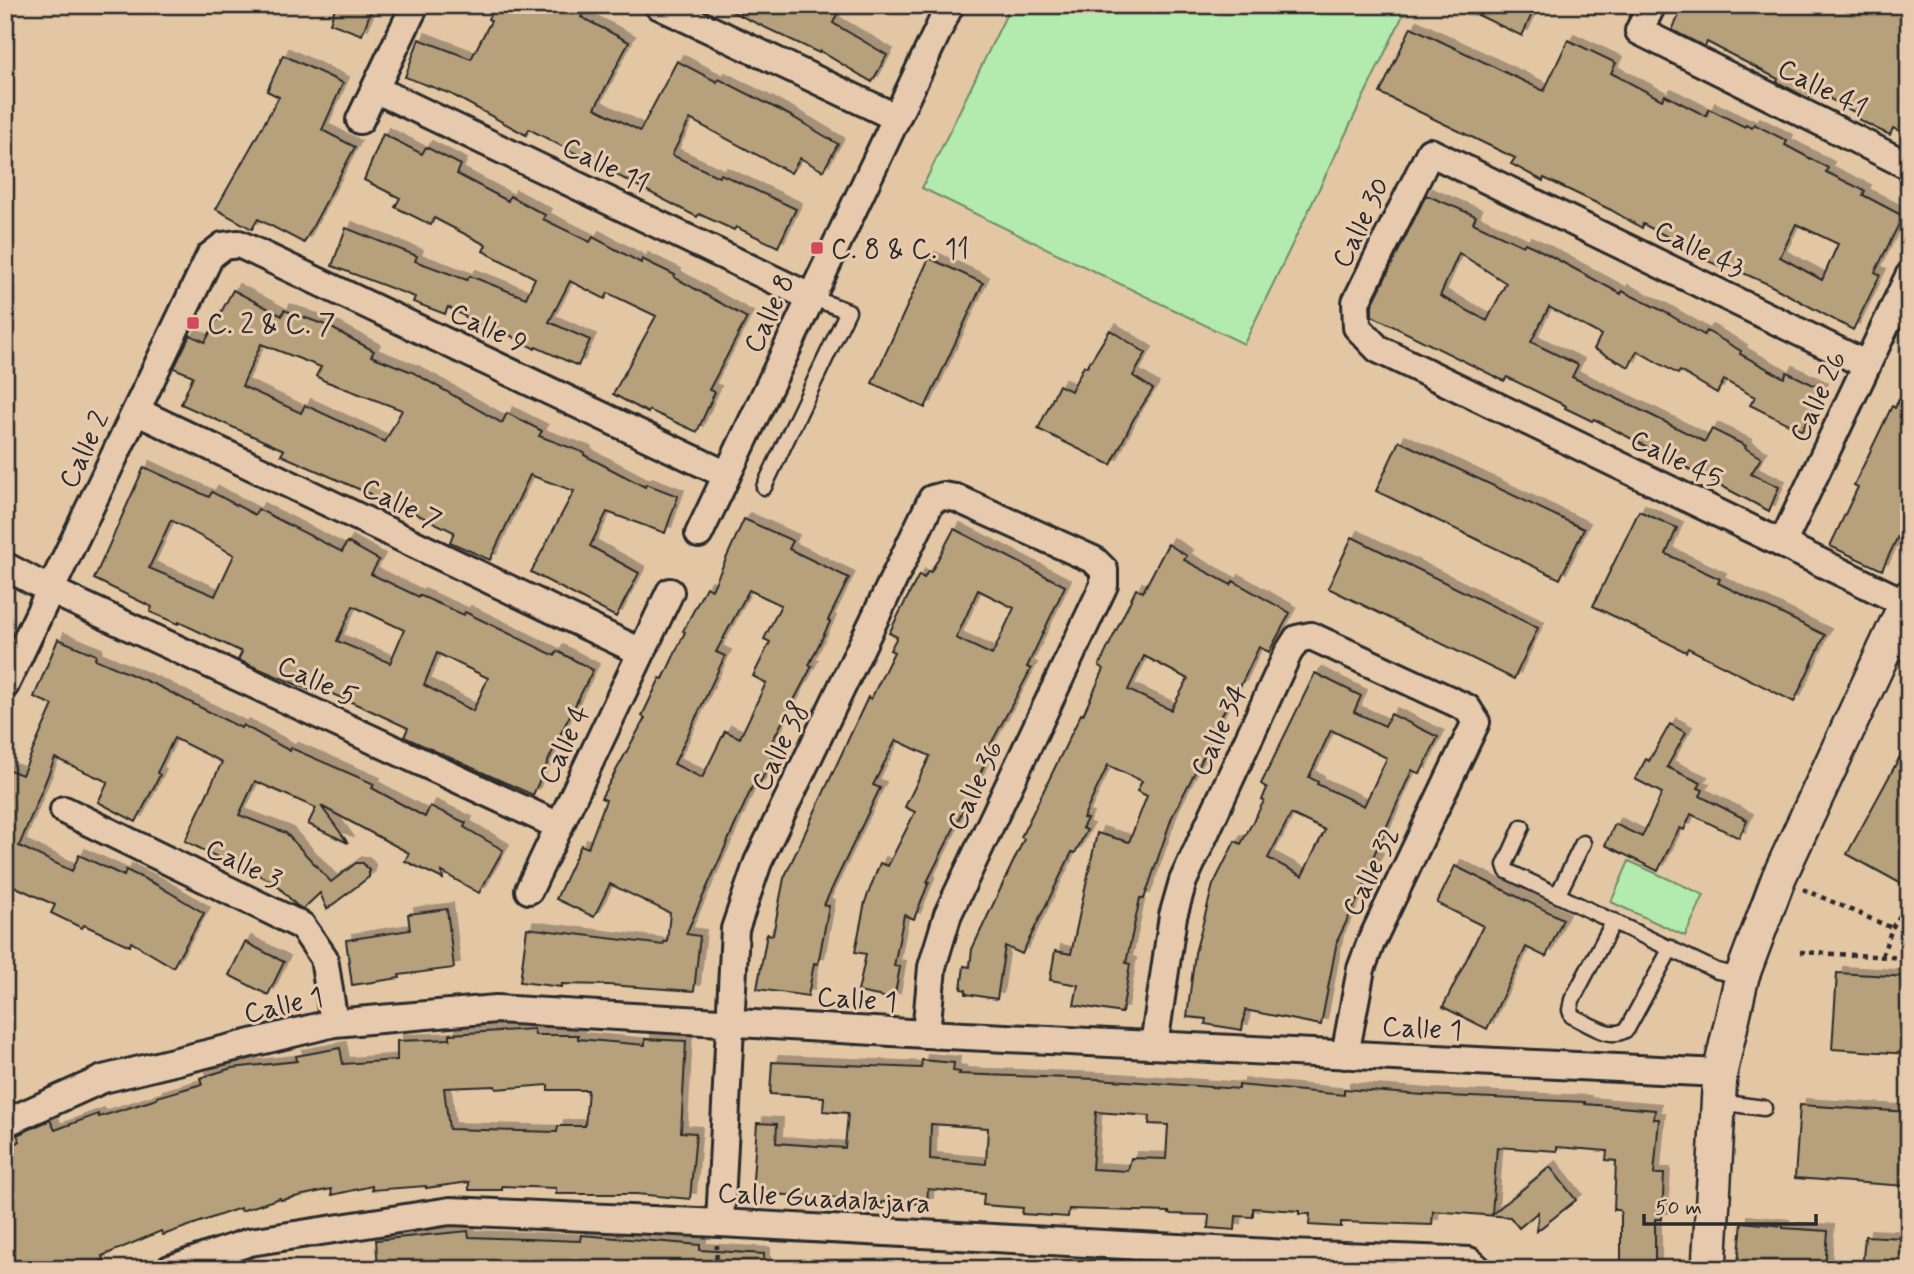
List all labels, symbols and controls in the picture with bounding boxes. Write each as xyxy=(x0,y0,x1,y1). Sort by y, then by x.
street label: Calle 41 xyxy=(1771,51,1873,128)
street label: Calle 11 xyxy=(555,129,655,203)
street label: Calle 30 xyxy=(1324,172,1400,275)
street label: Calle 43 xyxy=(1648,213,1750,288)
place label: C. 8 & C. 11 xyxy=(831,232,969,269)
marker: C. 8 & C. 11 xyxy=(809,240,825,256)
street label: Calle 8 xyxy=(736,268,805,360)
street label: Calle 9 xyxy=(443,295,533,363)
place label: C. 2 & C. 7 xyxy=(207,307,335,344)
marker: C. 2 & C. 7 xyxy=(185,315,201,331)
street label: Calle 26 xyxy=(1782,345,1857,449)
street label: Calle 2 xyxy=(51,405,119,495)
street label: Calle 45 xyxy=(1623,422,1728,499)
street label: Calle 7 xyxy=(355,470,447,540)
street label: Calle 5 xyxy=(271,648,363,717)
street label: Calle 34 xyxy=(1183,679,1258,783)
street label: Calle 38 xyxy=(744,696,819,798)
street label: Calle 4 xyxy=(531,699,600,791)
street label: Calle 36 xyxy=(939,735,1013,837)
street label: Calle 32 xyxy=(1335,821,1410,923)
street label: Calle 3 xyxy=(199,831,287,900)
street label: Calle 1 xyxy=(240,979,327,1033)
street label: Calle 1 xyxy=(815,979,898,1022)
street label: Calle 1 xyxy=(1381,1009,1463,1050)
street label: Calle Guadalajara xyxy=(716,1175,931,1224)
scale bar xyxy=(1644,1183,1816,1227)
text: 50 m xyxy=(1655,1194,1702,1222)

